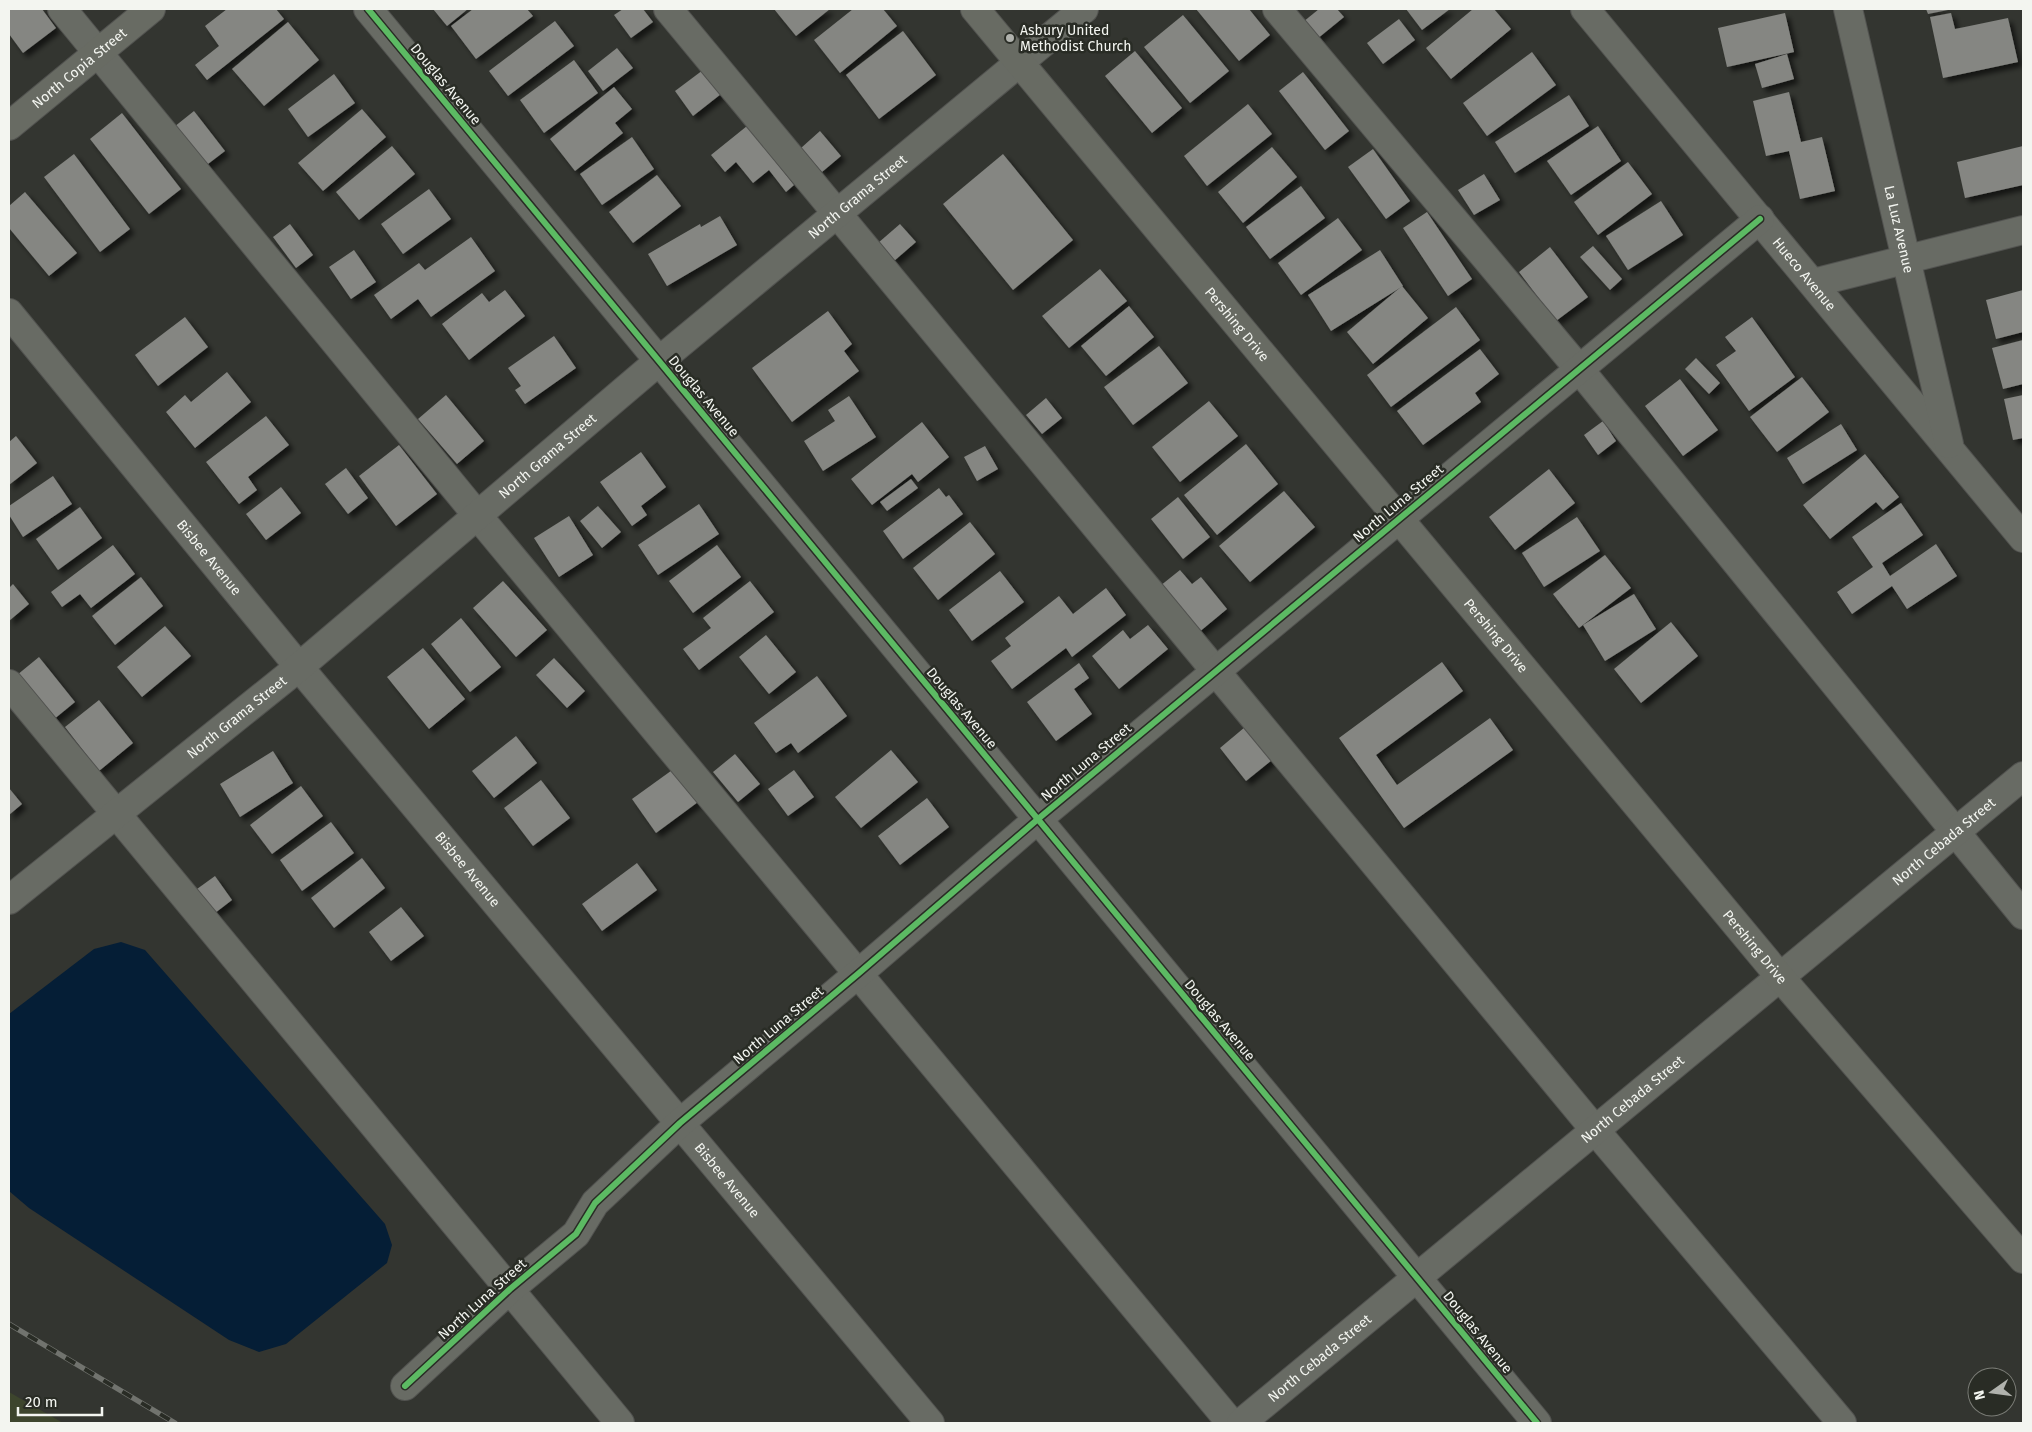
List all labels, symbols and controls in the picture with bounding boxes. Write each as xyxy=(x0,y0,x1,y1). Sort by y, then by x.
place label: Asbury United Methodist Church xyxy=(1020,22,1132,55)
street label: North Copia Street xyxy=(29,24,131,112)
marker: Asbury United Methodist Church xyxy=(1004,32,1016,44)
street label: Douglas Avenue xyxy=(407,40,485,128)
street label: North Grama Street xyxy=(805,151,911,243)
street label: La Luz Avenue xyxy=(1880,184,1917,275)
street label: Hueco Avenue xyxy=(1769,234,1839,314)
street label: Pershing Drive xyxy=(1201,284,1273,365)
street label: Douglas Avenue xyxy=(665,352,743,440)
street label: North Grama Street xyxy=(495,409,601,503)
street label: North Luna Street xyxy=(1350,460,1448,546)
street label: Bisbee Avenue xyxy=(173,516,245,599)
street label: Pershing Drive xyxy=(1460,595,1531,677)
street label: Douglas Avenue xyxy=(923,664,1001,752)
street label: North Grama Street xyxy=(184,672,291,763)
street label: North Luna Street xyxy=(1038,719,1136,805)
street label: North Cebada Street xyxy=(1889,794,2000,890)
street label: Bisbee Avenue xyxy=(431,828,504,911)
street label: Pershing Drive xyxy=(1719,907,1790,988)
street label: Douglas Avenue xyxy=(1181,976,1259,1064)
street label: North Luna Street xyxy=(730,982,828,1068)
street label: North Cebada Street xyxy=(1578,1051,1689,1147)
street label: Bisbee Avenue xyxy=(691,1139,763,1222)
street label: North Luna Street xyxy=(435,1255,531,1343)
street label: Douglas Avenue xyxy=(1439,1288,1516,1377)
street label: North Cebada Street xyxy=(1265,1310,1376,1406)
north arrow xyxy=(1967,1367,2017,1417)
scale bar xyxy=(18,1384,101,1416)
text: N xyxy=(1970,1388,1989,1402)
text: 20 m xyxy=(25,1393,58,1411)

